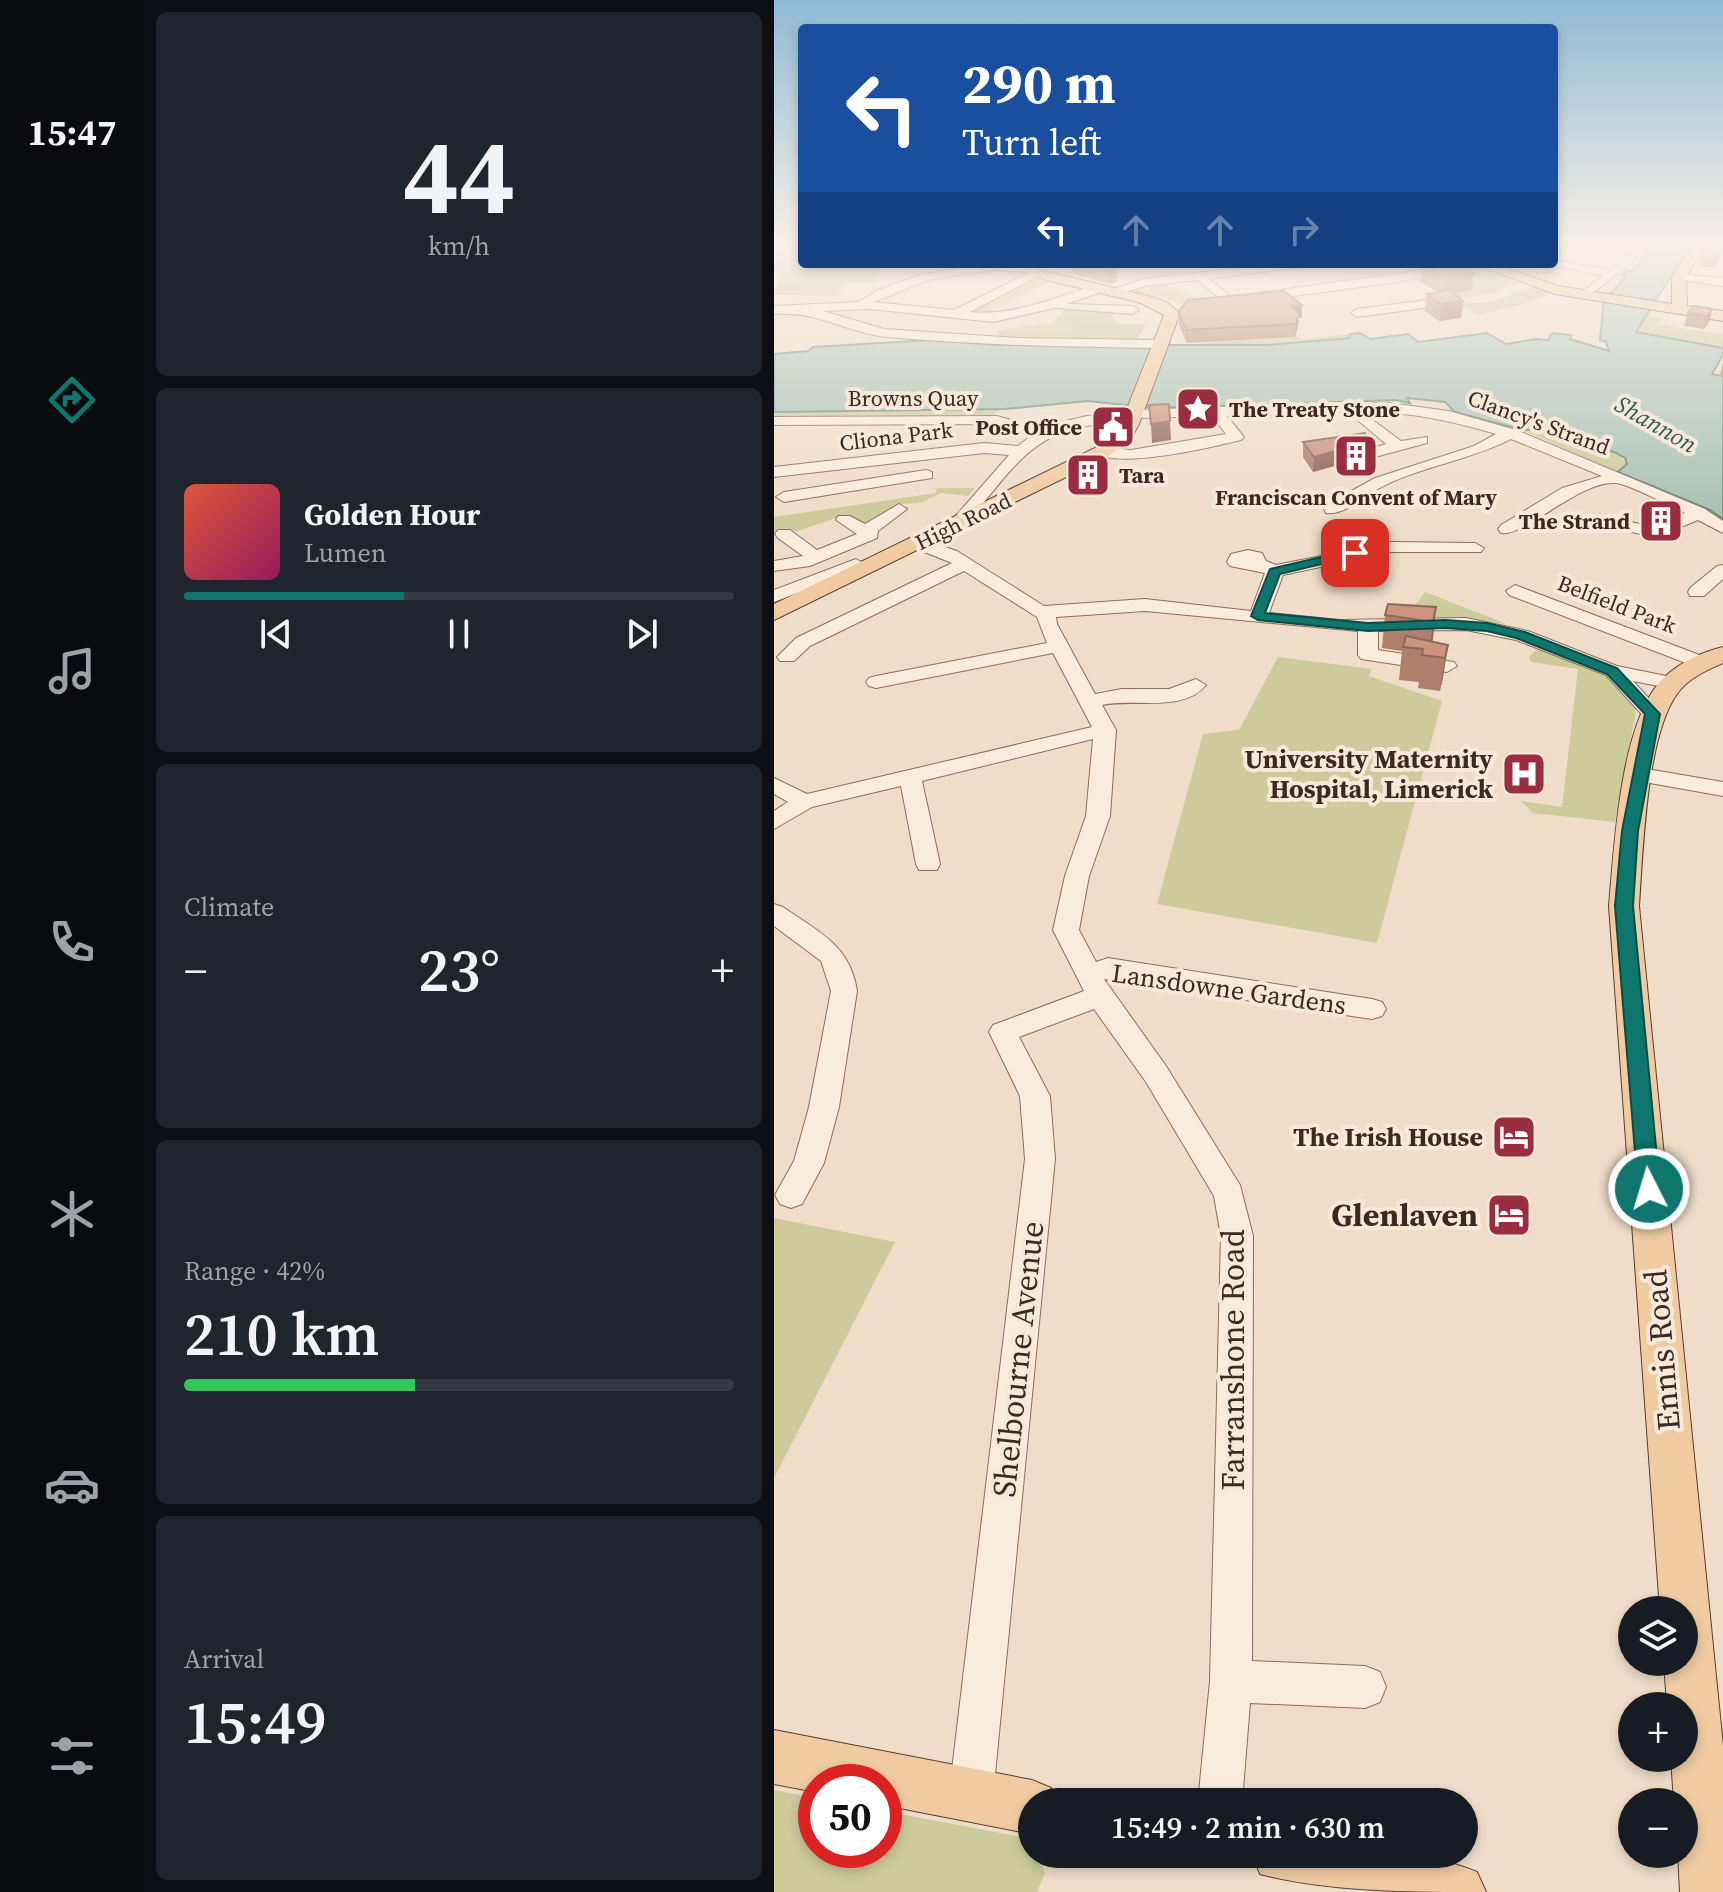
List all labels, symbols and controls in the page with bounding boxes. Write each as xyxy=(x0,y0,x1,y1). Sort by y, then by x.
text: 290 m xyxy=(962,45,1116,122)
icon: left xyxy=(830,56,934,160)
text: 44 xyxy=(403,104,515,247)
text: 15:47 xyxy=(28,108,116,157)
text: Turn left xyxy=(962,118,1101,167)
icon: left xyxy=(1030,208,1074,252)
icon: ahead xyxy=(1114,208,1158,252)
icon: ahead xyxy=(1198,208,1242,252)
icon: right xyxy=(1282,208,1326,252)
text: km/h xyxy=(428,228,490,264)
icon: directions xyxy=(44,372,100,428)
street label: Clancy's Strand xyxy=(1464,382,1615,462)
street label: Browns Quay xyxy=(848,383,979,413)
place icon: The Treaty Stone xyxy=(1174,385,1222,433)
water label: Shannon xyxy=(1609,387,1703,461)
place label: The Treaty Stone xyxy=(1229,394,1400,424)
public building icon: Post Office xyxy=(1089,403,1137,451)
place label: Post Office xyxy=(975,412,1082,442)
street label: Cliona Park xyxy=(838,414,955,458)
building icon: Franciscan Convent of Mary xyxy=(1332,432,1380,480)
building icon: Tara xyxy=(1064,451,1112,499)
place label: Tara xyxy=(1119,460,1165,490)
place label: Franciscan Convent of Mary xyxy=(1215,482,1497,512)
street label: High Road xyxy=(910,485,1016,557)
text: Golden Hour xyxy=(304,494,480,535)
building icon: The Strand xyxy=(1637,497,1685,545)
place label: The Strand xyxy=(1519,506,1630,536)
pin xyxy=(1321,519,1389,587)
icon: arrive xyxy=(1333,531,1377,575)
text: Lumen xyxy=(304,535,386,571)
street label: Belfield Park xyxy=(1553,568,1682,641)
icon: previous xyxy=(254,612,298,656)
icon: pause xyxy=(437,612,481,656)
icon: next xyxy=(620,612,664,656)
icon: music xyxy=(44,643,100,699)
place label: University Maternity Hospital, Limerick xyxy=(1245,741,1493,807)
hospital icon: University Maternity Hospital, Limerick xyxy=(1500,750,1548,798)
text: Climate xyxy=(184,889,274,925)
icon: phone xyxy=(44,914,100,970)
text: 23° xyxy=(418,929,500,1011)
text: − xyxy=(184,940,207,1001)
text: + xyxy=(711,940,734,1001)
street label: Lansdowne Gardens xyxy=(1110,955,1348,1023)
hotel icon: The Irish House xyxy=(1490,1113,1538,1161)
place label: The Irish House xyxy=(1293,1119,1483,1155)
position arrow xyxy=(1607,1147,1691,1231)
icon: climate xyxy=(44,1186,100,1242)
hotel icon: Glenlaven xyxy=(1485,1191,1533,1239)
place label: Glenlaven xyxy=(1331,1193,1478,1237)
street label: Shelbourne Avenue xyxy=(982,1219,1054,1499)
street label: Farranshone Road xyxy=(1211,1229,1255,1491)
text: Range · 42% xyxy=(184,1253,325,1289)
street label: Ennis Road xyxy=(1633,1268,1691,1432)
text: 210 km xyxy=(184,1293,380,1375)
icon: car xyxy=(44,1457,100,1513)
map controls xyxy=(1618,1596,1698,1868)
button: layers xyxy=(1618,1596,1698,1676)
text: Arrival xyxy=(184,1641,264,1677)
text: 15:49 xyxy=(184,1681,327,1763)
button: + xyxy=(1618,1692,1698,1772)
icon: filters xyxy=(44,1728,100,1784)
speed limit sign: 50 xyxy=(798,1764,902,1868)
button: − xyxy=(1618,1788,1698,1868)
text: 15:49 · 2 min · 630 m xyxy=(1111,1807,1385,1848)

